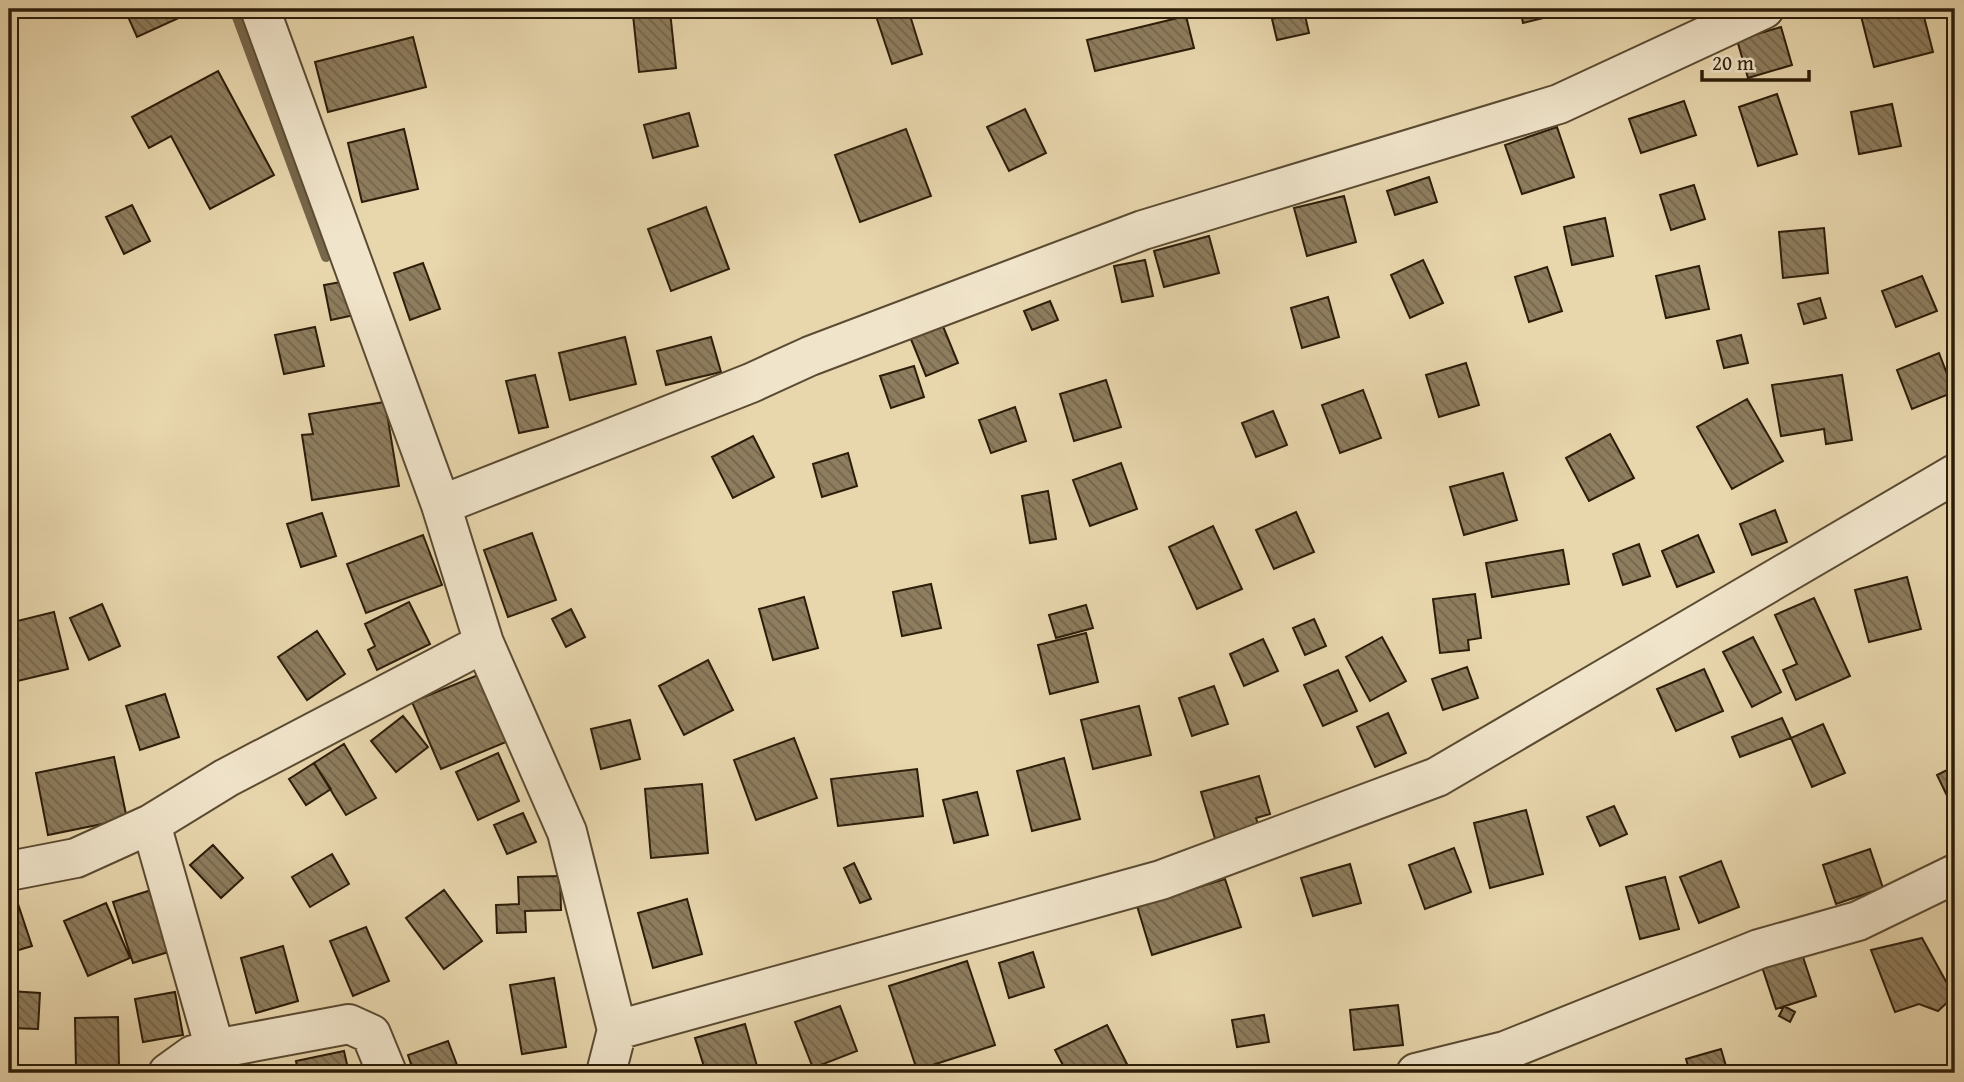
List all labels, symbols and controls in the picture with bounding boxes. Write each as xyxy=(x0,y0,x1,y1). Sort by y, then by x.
scale bar xyxy=(1702,38,1808,82)
text: 20 m xyxy=(1712,47,1754,78)

